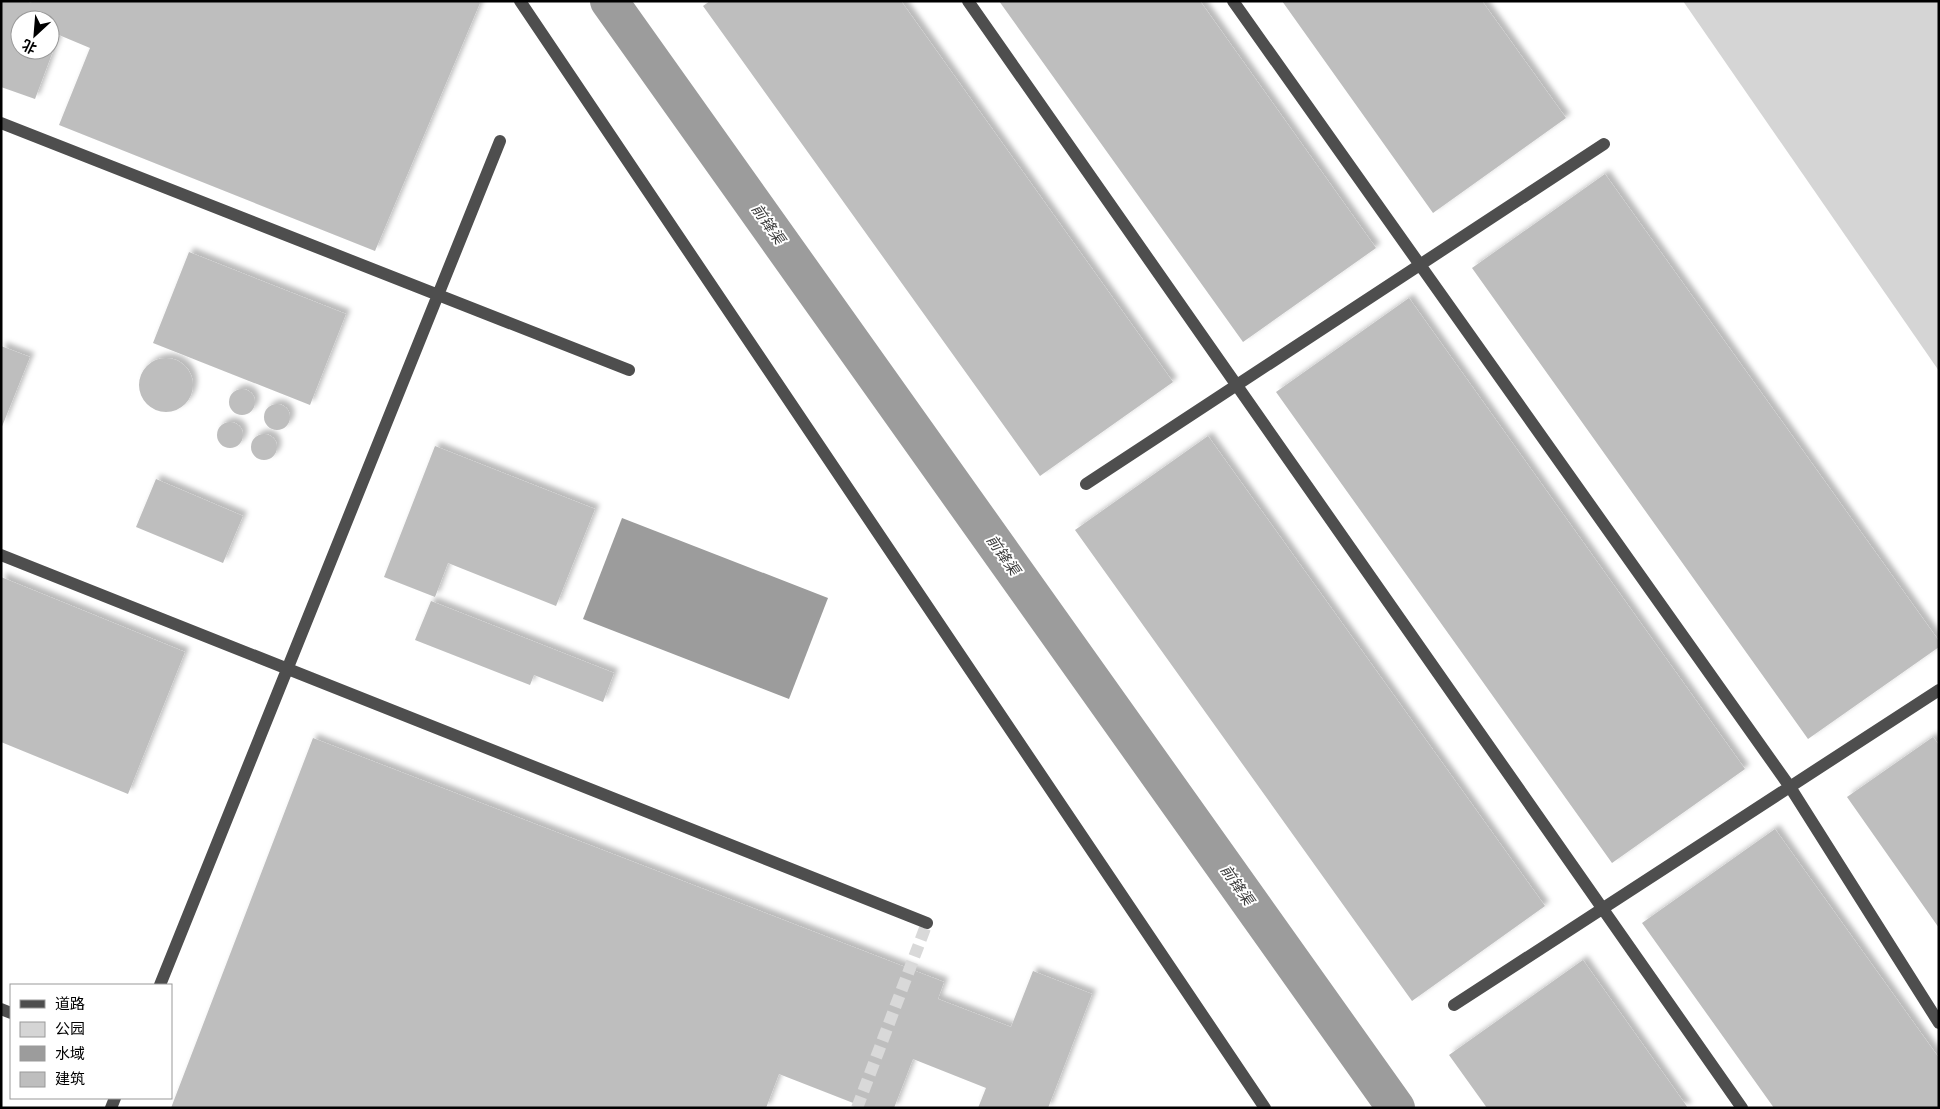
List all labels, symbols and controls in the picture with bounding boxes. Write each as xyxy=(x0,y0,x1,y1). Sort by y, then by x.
north arrow xyxy=(10,10,60,60)
text: 北 xyxy=(20,36,40,57)
water label: 前锋渠 xyxy=(748,200,789,249)
water label: 前锋渠 xyxy=(983,531,1024,580)
water label: 前锋渠 xyxy=(1217,861,1258,910)
legend xyxy=(10,984,172,1099)
text: 道路 xyxy=(55,995,85,1013)
text: 公园 xyxy=(55,1020,85,1038)
text: 水域 xyxy=(55,1045,85,1063)
text: 建筑 xyxy=(55,1070,85,1088)

